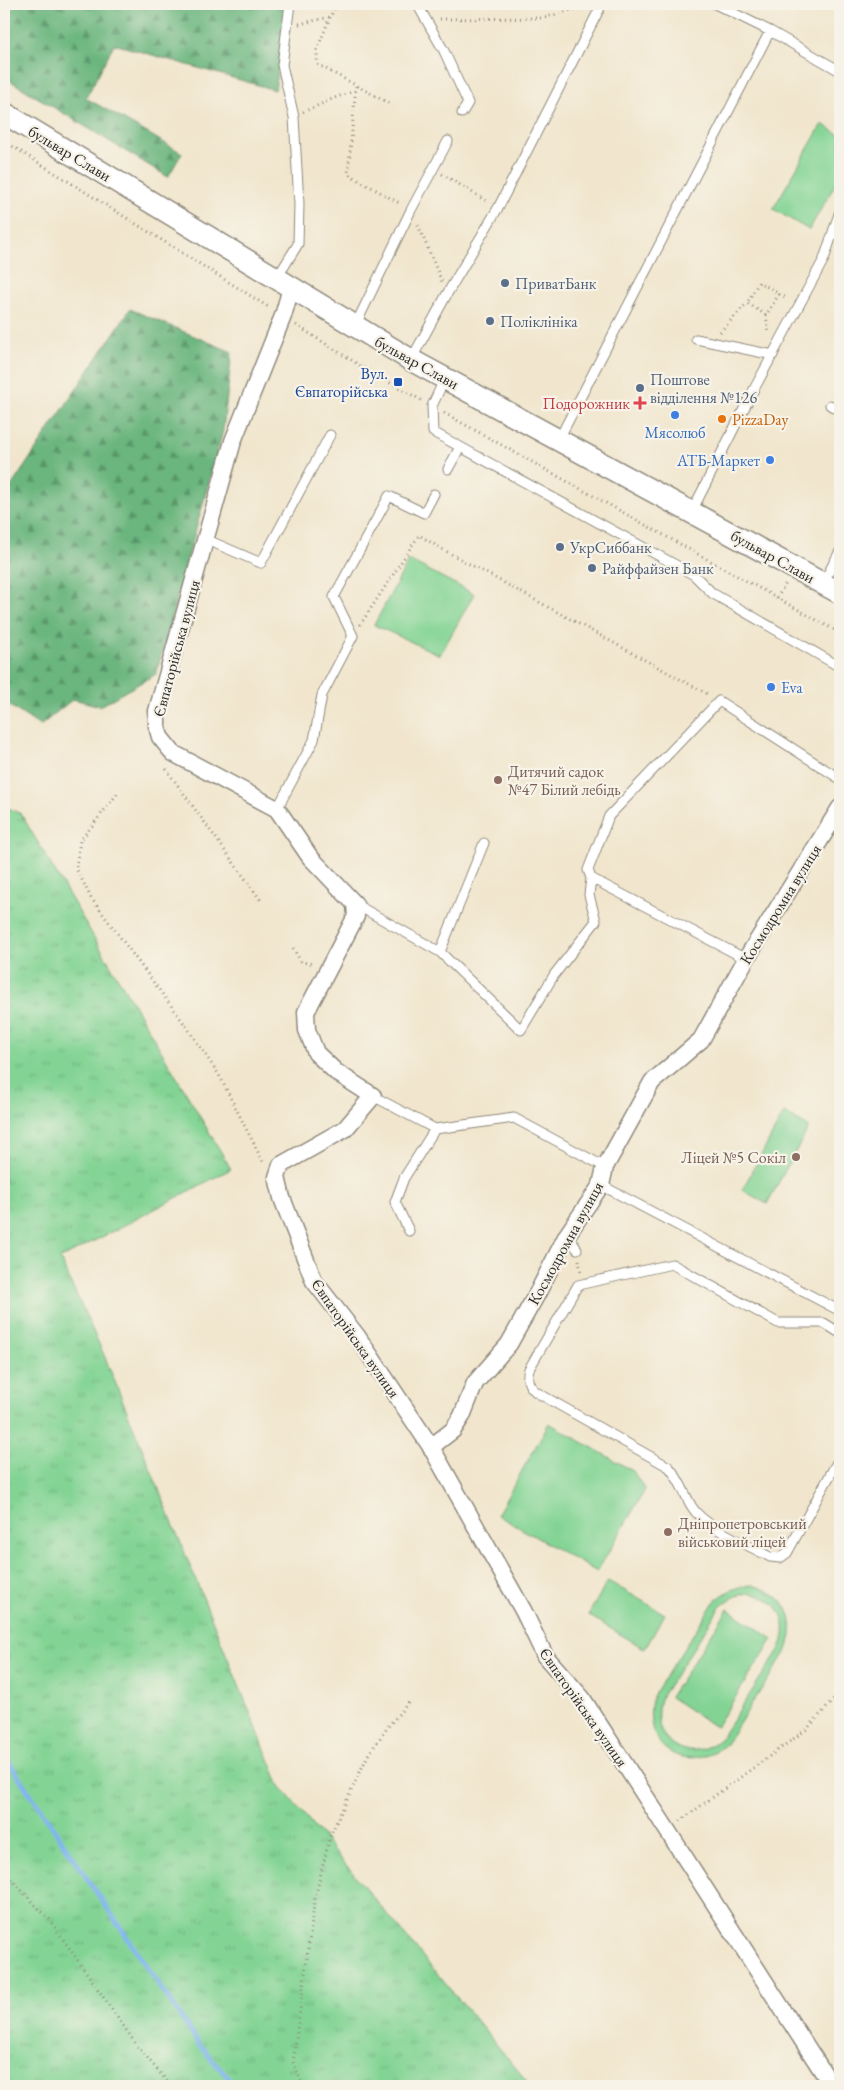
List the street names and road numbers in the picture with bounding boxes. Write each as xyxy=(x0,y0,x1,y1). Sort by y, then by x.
street label: бульвар Слави xyxy=(24,120,115,187)
street label: бульвар Слави xyxy=(371,331,463,394)
street label: бульвар Слави xyxy=(727,525,819,588)
street label: Євпаторійська вулиця xyxy=(148,577,205,719)
street label: Космодромна вулиця xyxy=(735,840,826,968)
street label: Космодромна вулиця xyxy=(523,1178,608,1309)
street label: Євпаторійська вулиця xyxy=(307,1275,405,1402)
street label: Євпаторійська вулиця xyxy=(535,1644,633,1771)

